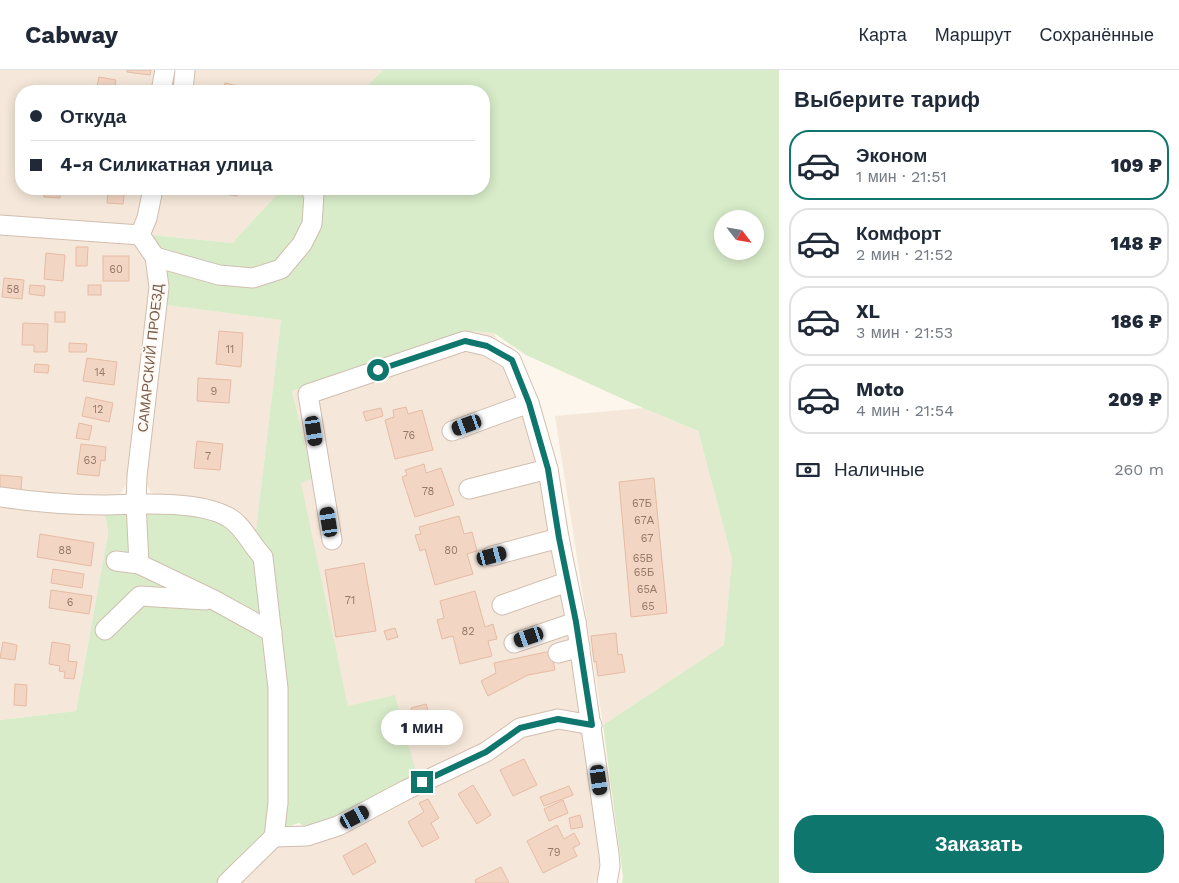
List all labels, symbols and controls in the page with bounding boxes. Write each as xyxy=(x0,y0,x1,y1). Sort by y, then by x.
text: Cabway xyxy=(25,21,118,49)
text: Карта xyxy=(859,24,907,45)
text: Маршрут xyxy=(935,24,1011,45)
text: Сохранённые xyxy=(1039,24,1154,45)
text: Выберите тариф xyxy=(794,87,980,112)
text: Откуда xyxy=(60,105,126,128)
icon: car xyxy=(796,143,841,188)
text: Эконом xyxy=(856,144,927,167)
text: 4-я Силикатная улица xyxy=(60,153,272,176)
text: 109 ₽ xyxy=(1111,154,1162,177)
text: 1 мин · 21:51 xyxy=(856,167,947,186)
north arrow xyxy=(714,210,764,260)
map controls xyxy=(714,210,764,260)
icon: car xyxy=(796,221,841,266)
text: Комфорт xyxy=(856,222,941,245)
text: 148 ₽ xyxy=(1111,232,1162,255)
text: 2 мин · 21:52 xyxy=(856,245,953,264)
house number: 60 xyxy=(109,263,123,276)
street label: САМАРСКИЙ ПРОЕЗД xyxy=(133,282,166,433)
house number: 58 xyxy=(6,283,20,296)
icon: car xyxy=(796,299,841,344)
text: XL xyxy=(856,300,880,323)
text: 186 ₽ xyxy=(1111,310,1162,333)
text: 3 мин · 21:53 xyxy=(856,323,953,342)
house number: 11 xyxy=(226,343,234,356)
route start xyxy=(367,359,389,381)
house number: 14 xyxy=(94,366,106,379)
icon: car xyxy=(796,377,841,422)
text: Moto xyxy=(856,378,904,401)
house number: 9 xyxy=(211,385,218,398)
text: 209 ₽ xyxy=(1108,388,1162,411)
text: 4 мин · 21:54 xyxy=(856,401,954,420)
house number: 12 xyxy=(93,403,103,416)
car xyxy=(450,413,483,437)
car xyxy=(304,415,323,447)
house number: 76 xyxy=(403,429,416,442)
house number: 7 xyxy=(205,450,211,463)
house number: 63 xyxy=(83,454,97,467)
icon: cash xyxy=(794,456,822,484)
text: Наличные xyxy=(834,458,925,481)
text: 260 m xyxy=(1114,460,1164,479)
house number: 78 xyxy=(422,485,435,498)
house number: 67Б xyxy=(632,497,652,510)
car xyxy=(319,506,338,538)
house number: 67А xyxy=(634,514,655,527)
house number: 67 xyxy=(641,532,653,545)
house number: 88 xyxy=(58,544,72,557)
house number: 80 xyxy=(444,544,458,557)
car xyxy=(475,545,508,567)
house number: 65В xyxy=(633,552,653,565)
house number: 65Б xyxy=(634,566,654,579)
house number: 65А xyxy=(637,583,658,596)
house number: 71 xyxy=(345,594,355,607)
house number: 6 xyxy=(67,596,74,609)
house number: 65 xyxy=(641,600,655,613)
house number: 82 xyxy=(461,625,475,638)
car xyxy=(512,625,545,649)
callout: 1 мин xyxy=(381,710,463,744)
text: 1 мин xyxy=(401,718,443,737)
car xyxy=(589,764,608,796)
route end xyxy=(411,771,433,793)
car xyxy=(338,803,371,831)
button: Заказать xyxy=(794,815,1164,873)
house number: 79 xyxy=(548,846,561,859)

